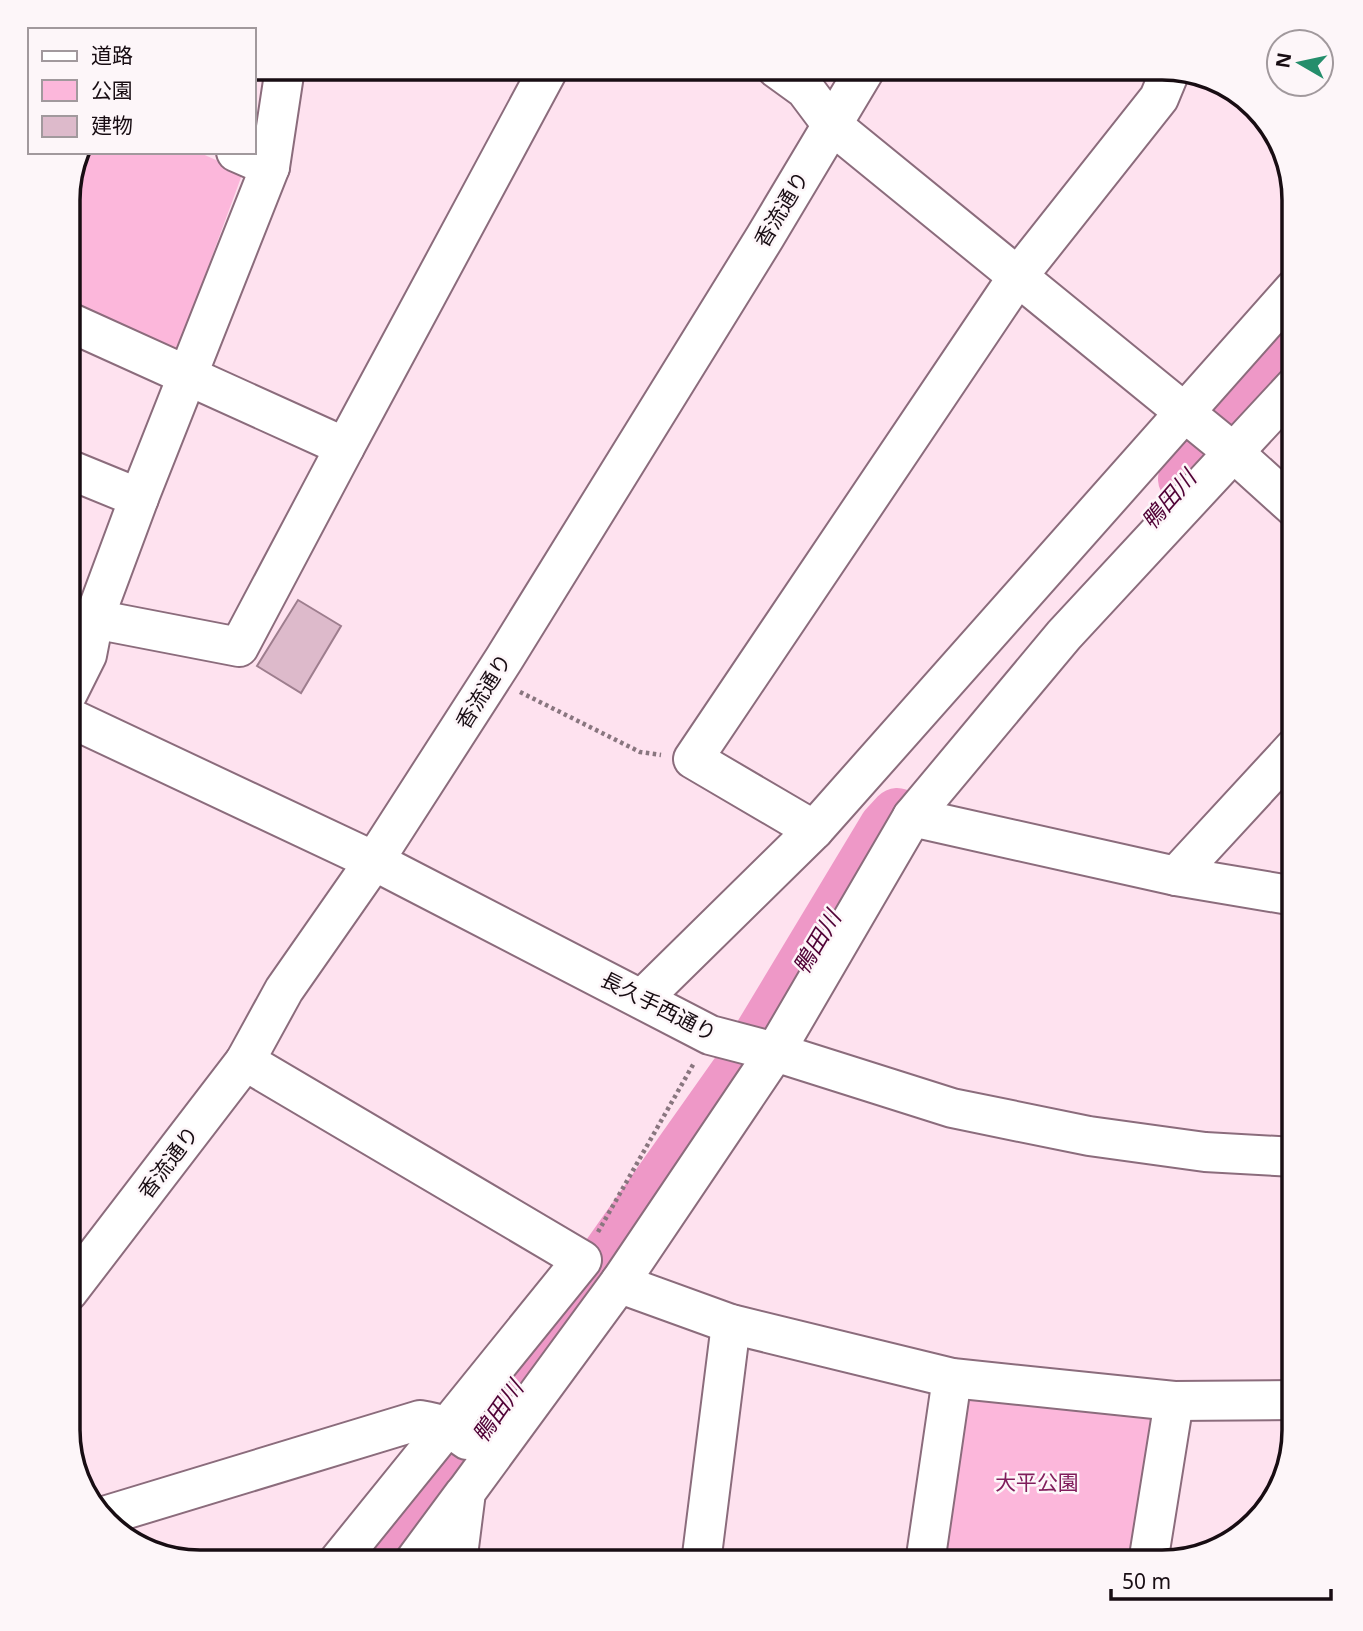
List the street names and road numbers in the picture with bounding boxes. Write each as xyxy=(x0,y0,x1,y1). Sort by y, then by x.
street label: 香流通り xyxy=(747,166,815,252)
street label: 香流通り xyxy=(449,648,517,734)
street label: 長久手西通り xyxy=(597,965,721,1047)
street label: 香流通り xyxy=(132,1120,204,1204)

